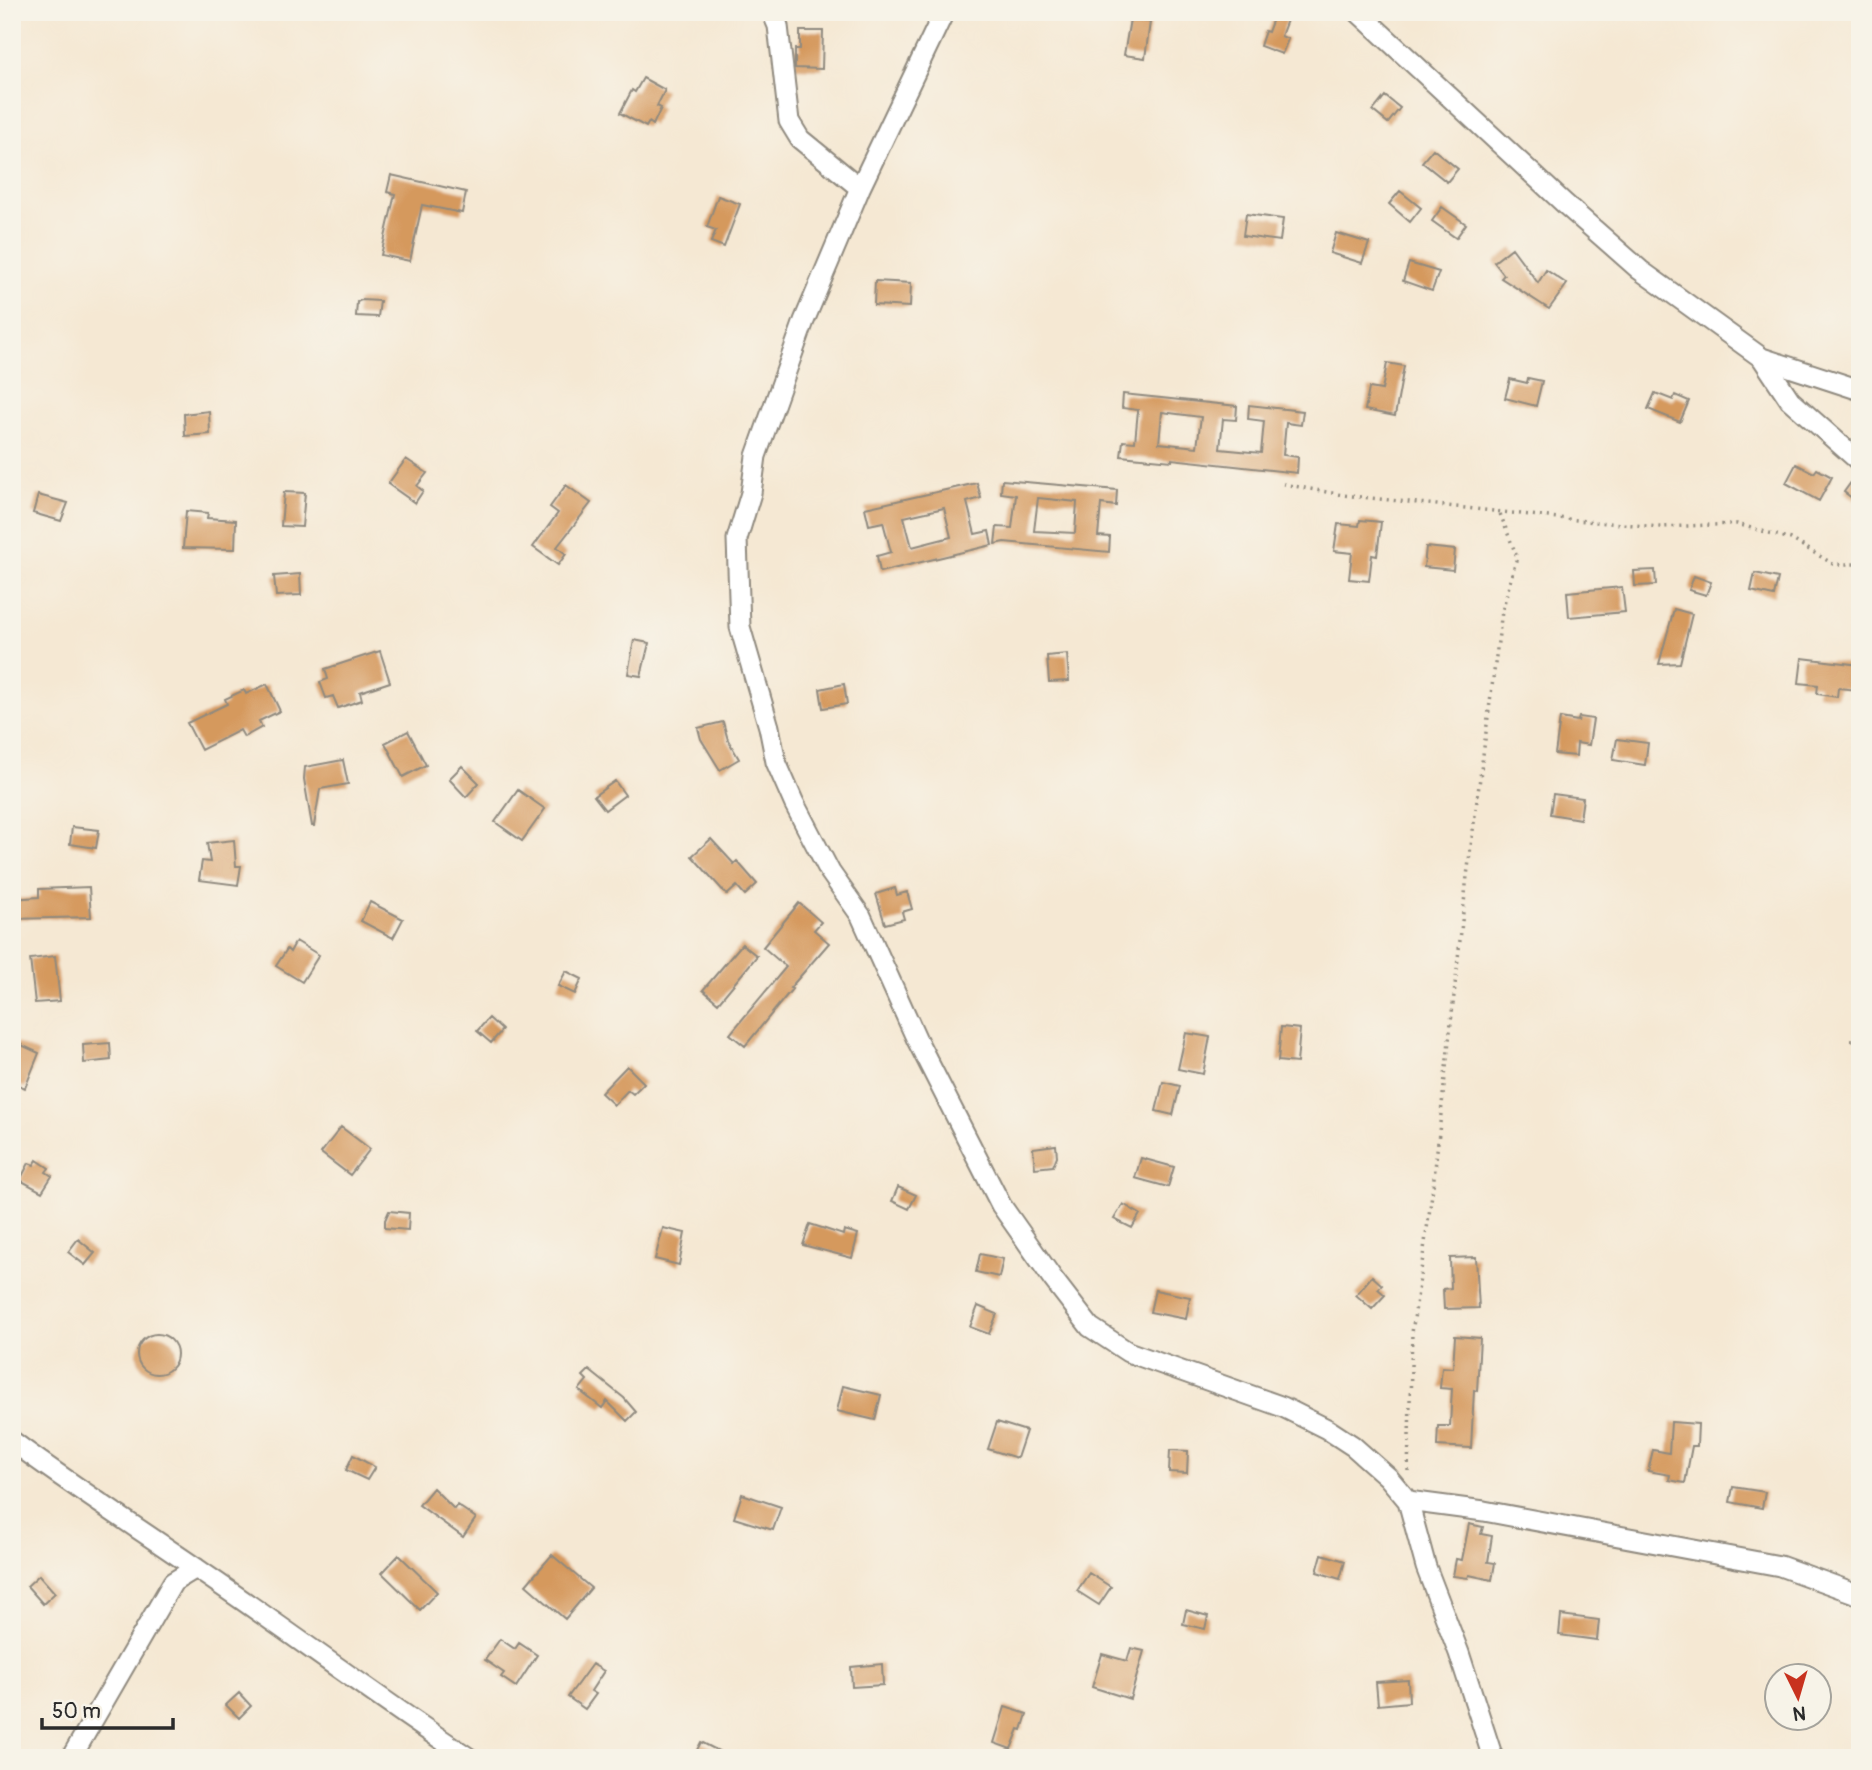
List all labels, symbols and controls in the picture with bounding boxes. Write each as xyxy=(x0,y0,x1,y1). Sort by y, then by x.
north arrow xyxy=(1764,1662,1834,1732)
scale bar xyxy=(42,1686,173,1730)
text: 50 m xyxy=(52,1698,101,1725)
text: N xyxy=(1792,1700,1807,1725)

